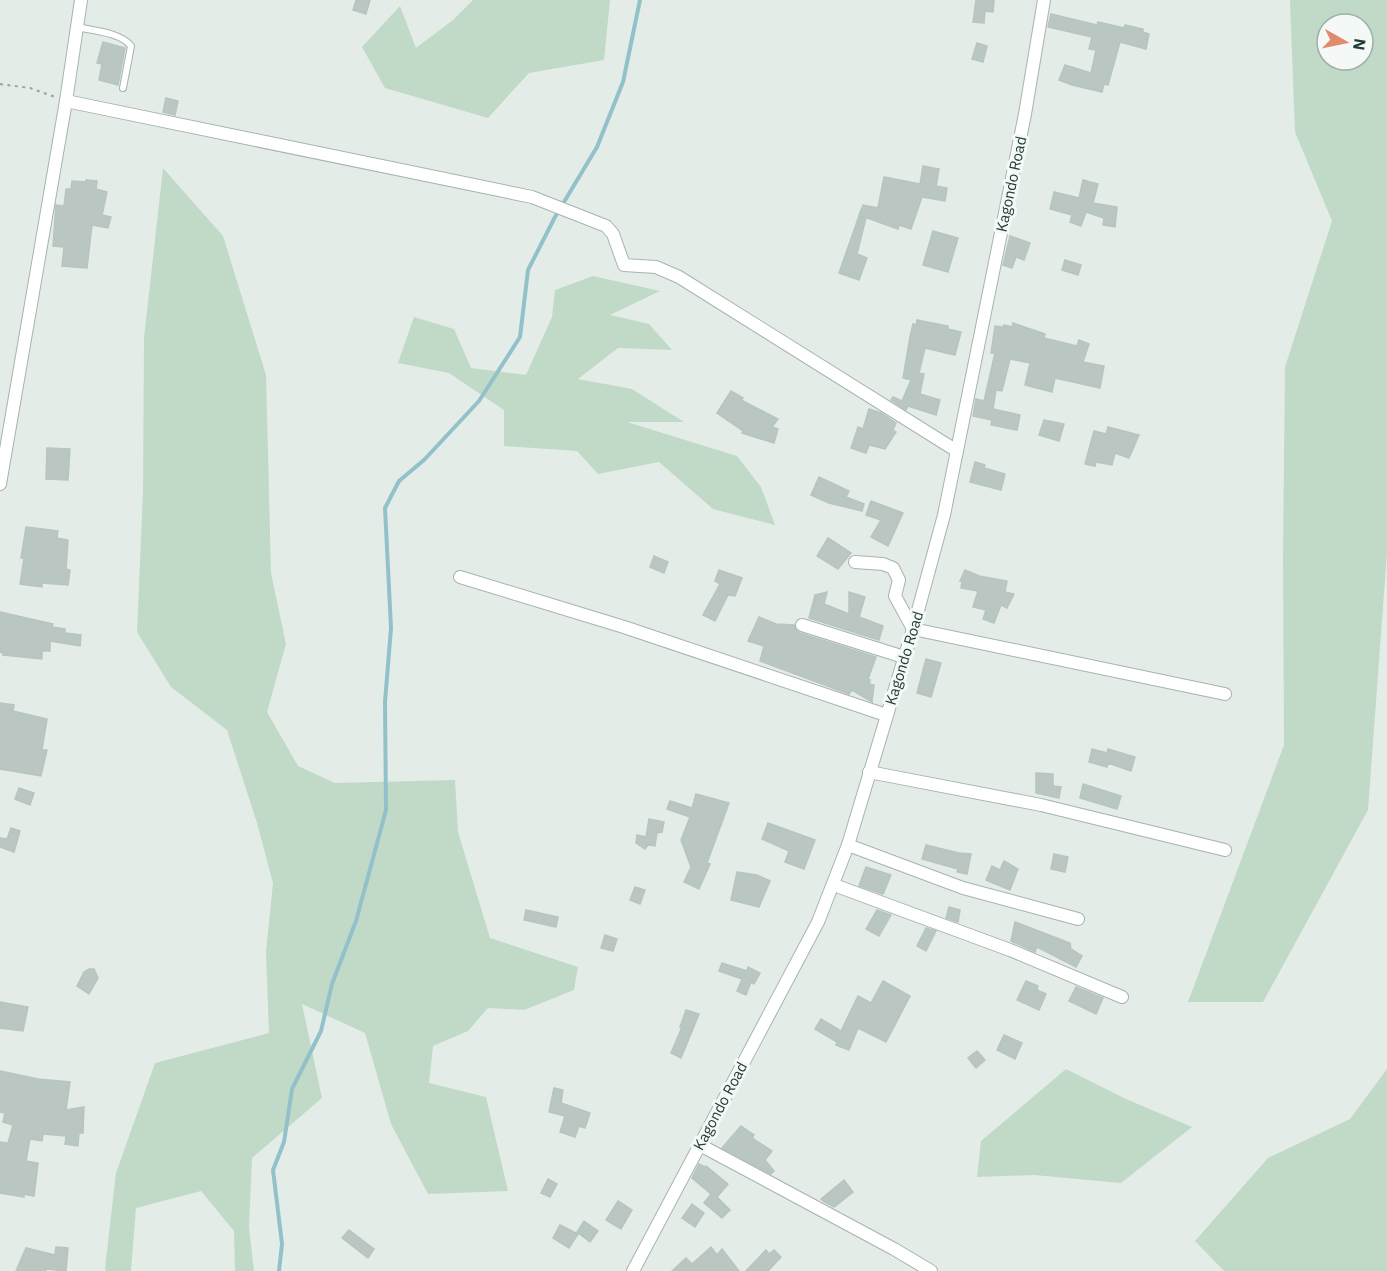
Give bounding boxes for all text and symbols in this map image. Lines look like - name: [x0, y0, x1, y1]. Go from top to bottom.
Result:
- north arrow: [1315, 12, 1375, 72]
- text: N: [1349, 37, 1371, 52]
- street label: Kagondo Road: [992, 135, 1030, 233]
- street label: Kagondo Road: [881, 609, 927, 707]
- street label: Kagondo Road: [689, 1059, 751, 1153]

